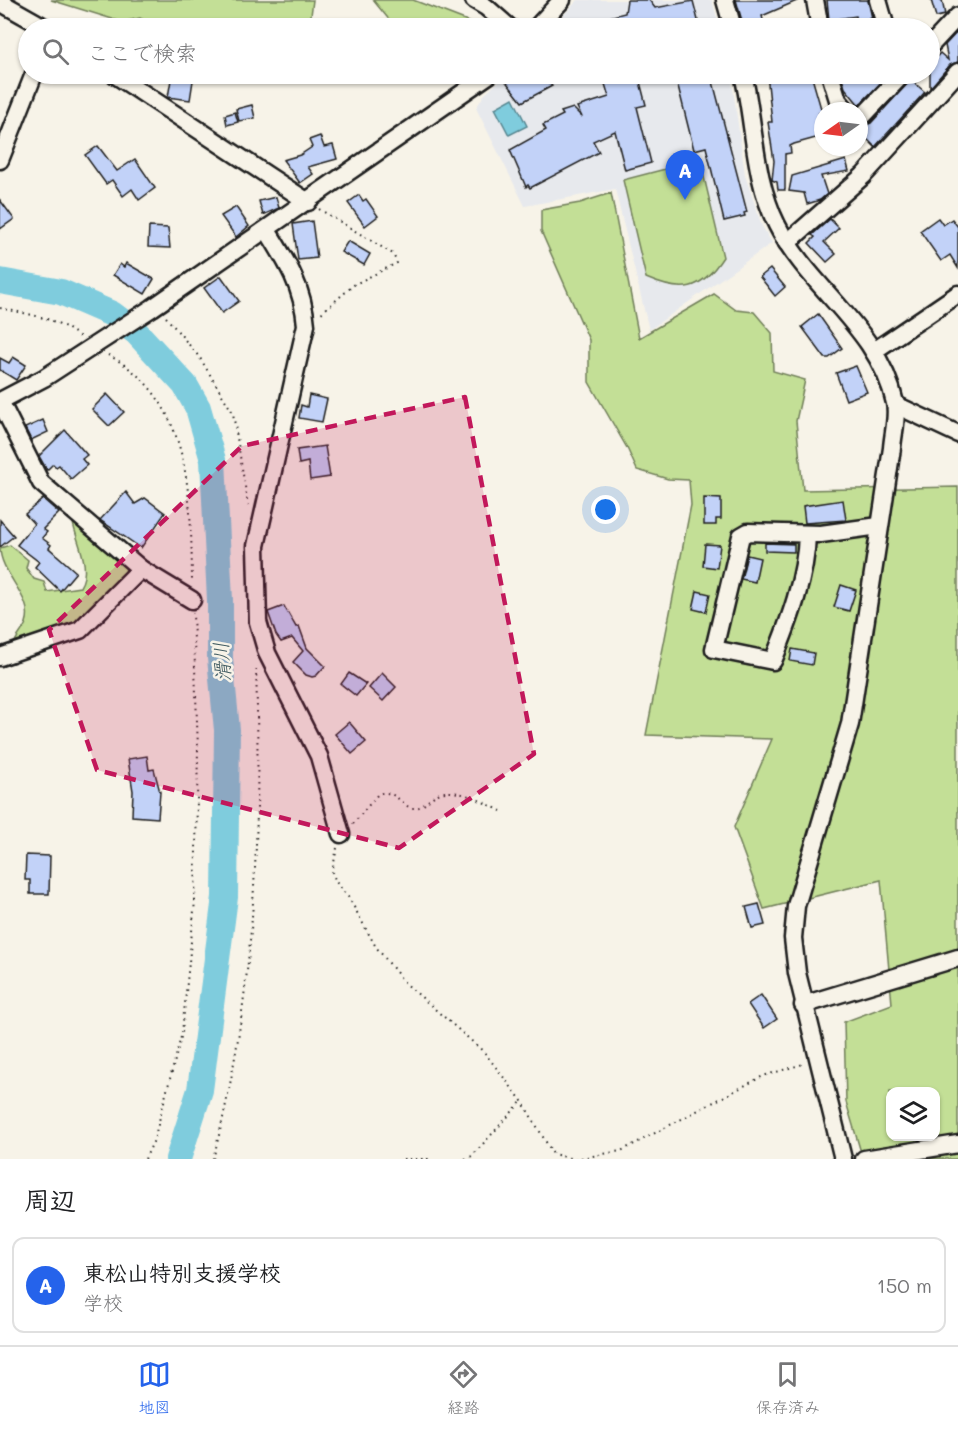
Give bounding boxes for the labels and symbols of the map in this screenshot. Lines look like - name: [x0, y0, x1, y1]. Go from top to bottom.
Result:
- north arrow: [814, 102, 868, 156]
- pin: A: [666, 150, 704, 200]
- your location: [591, 495, 620, 524]
- water label: 滑川: [207, 641, 235, 683]

